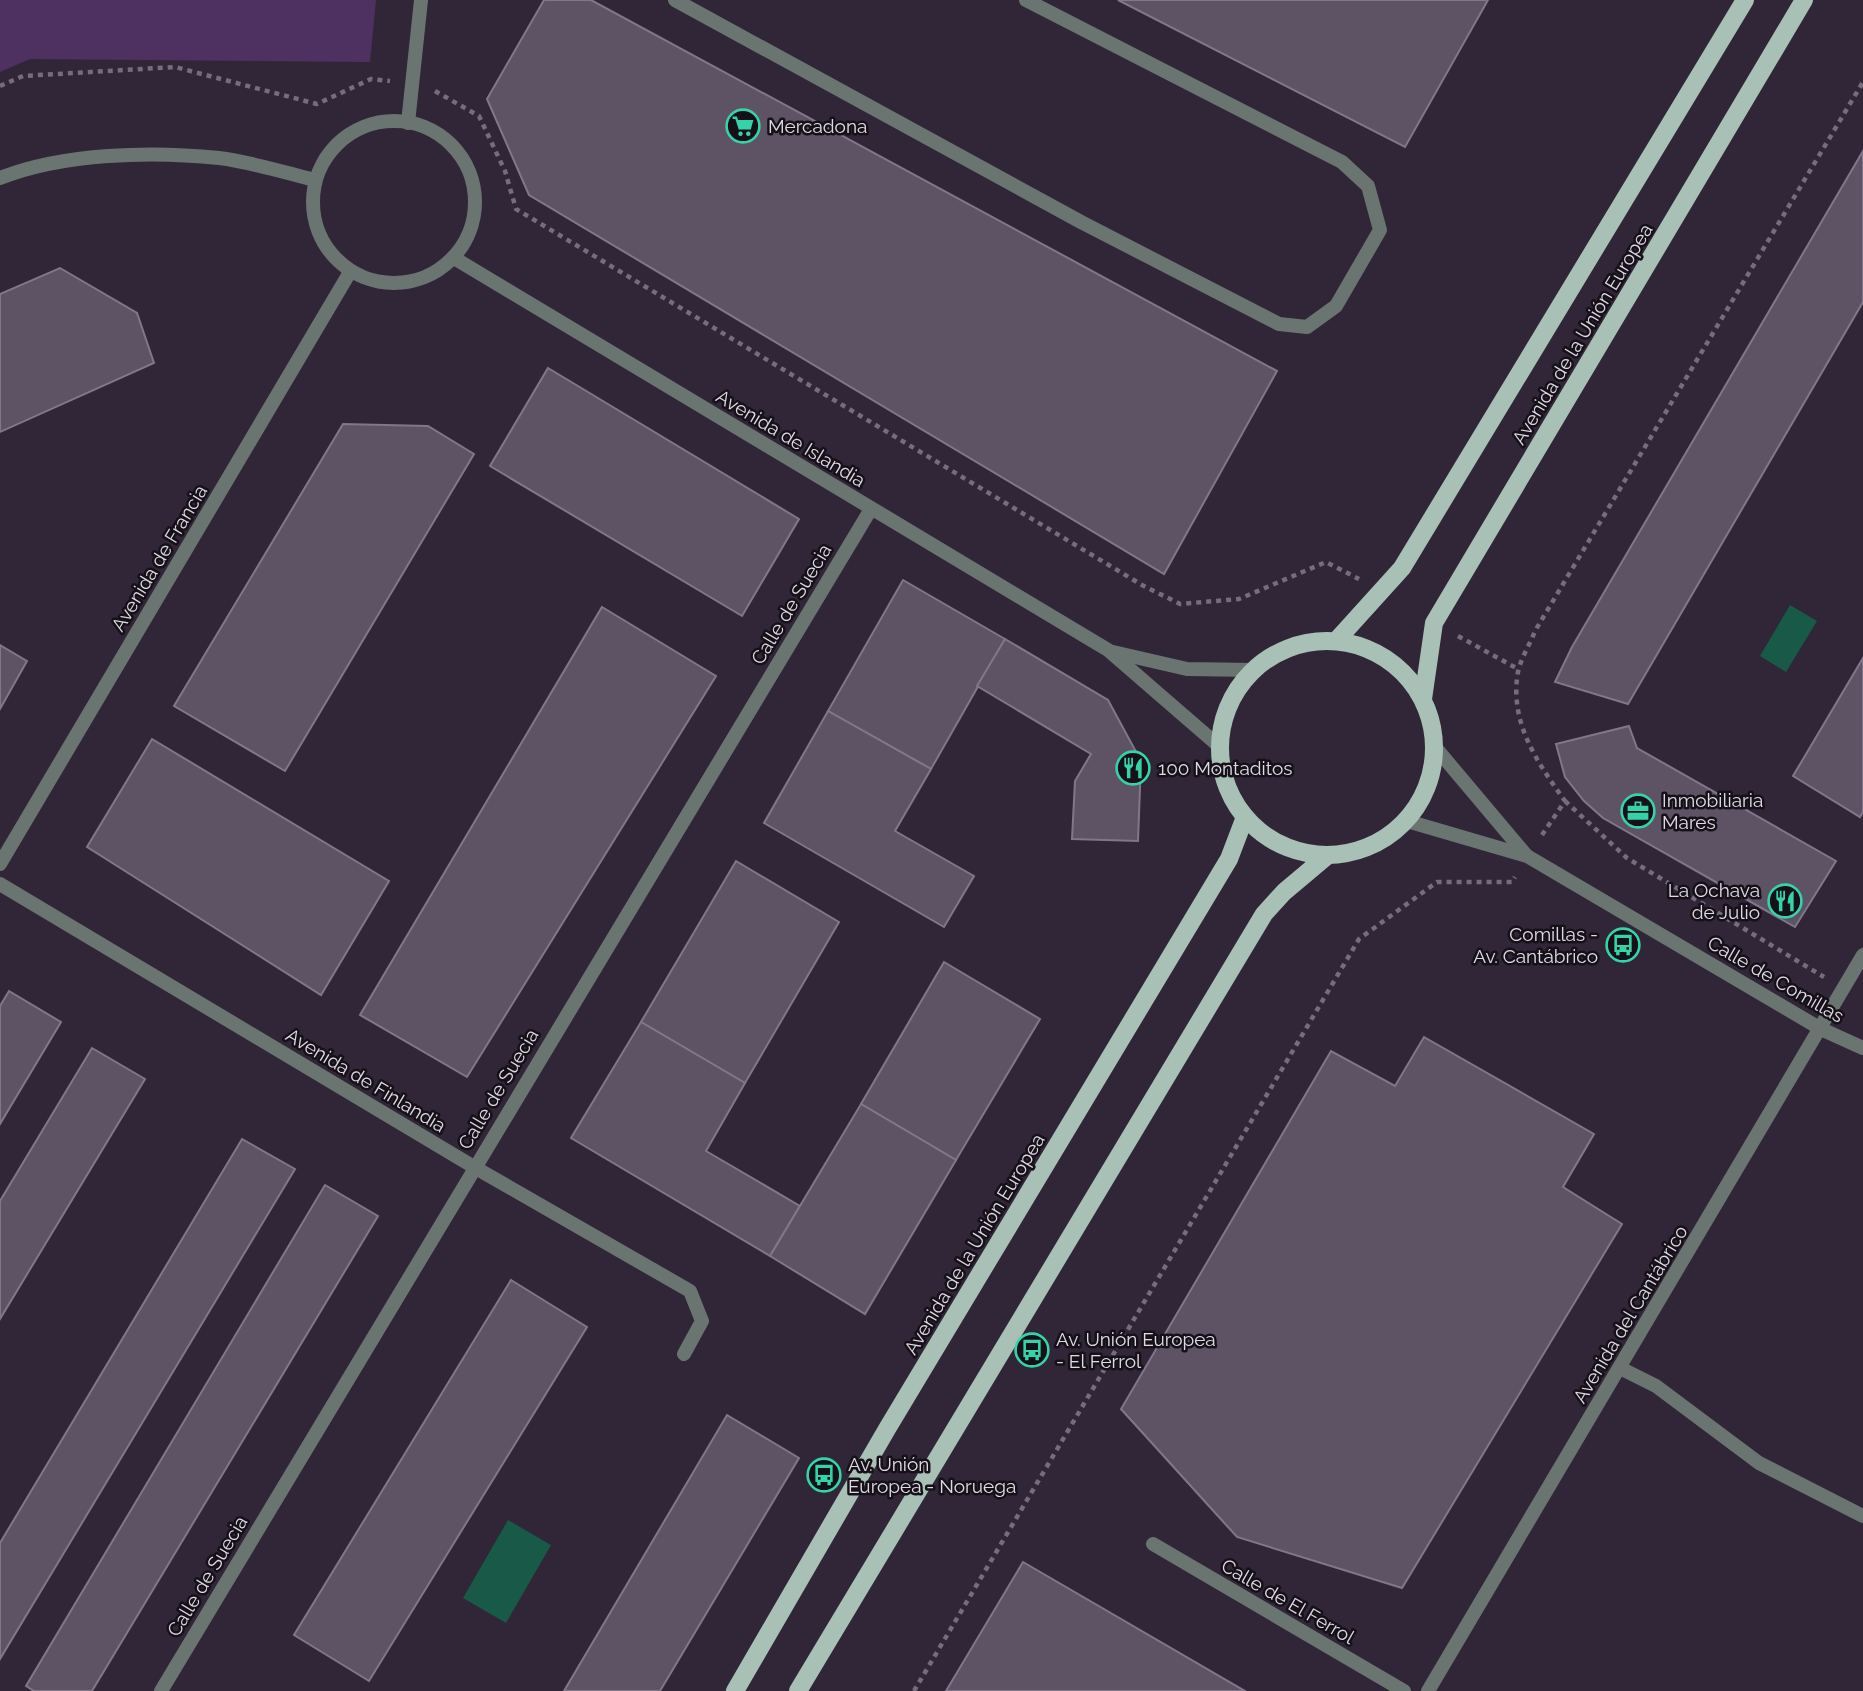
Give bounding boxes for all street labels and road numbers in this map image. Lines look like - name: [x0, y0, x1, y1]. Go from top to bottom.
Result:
- street label: Avenida de la Unión Europea: [1507, 220, 1657, 448]
- street label: Avenida de Islandia: [713, 385, 869, 491]
- street label: Avenida de Francia: [107, 481, 211, 635]
- street label: Calle de Suecia: [746, 540, 836, 668]
- street label: Calle de Comillas: [1704, 931, 1848, 1027]
- street label: Avenida de Finlandia: [282, 1024, 450, 1136]
- street label: Calle de Suecia: [453, 1025, 543, 1153]
- street label: Avenida de la Unión Europea: [899, 1130, 1049, 1358]
- street label: Avenida del Cantábrico: [1568, 1221, 1692, 1407]
- street label: Calle de Suecia: [162, 1512, 252, 1640]
- street label: Calle de El Ferrol: [1218, 1554, 1359, 1648]

